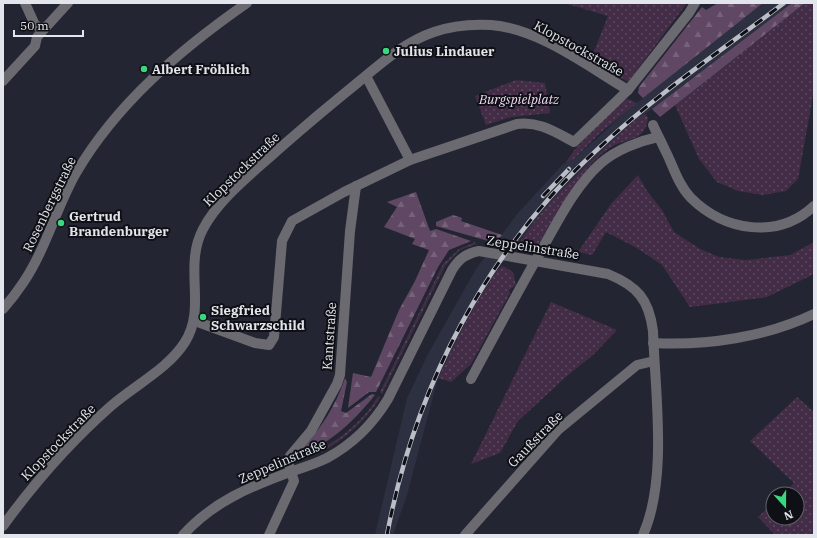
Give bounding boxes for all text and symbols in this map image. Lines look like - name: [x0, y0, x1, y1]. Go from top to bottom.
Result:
- scale bar: [14, 12, 83, 38]
- street label: Klopstockstraße: [531, 17, 627, 80]
- text: 50 m: [20, 18, 49, 33]
- place label: Julius Lindauer: [394, 43, 495, 60]
- marker: Julius Lindauer: [381, 46, 391, 56]
- place label: Albert Fröhlich: [152, 61, 250, 78]
- marker: Albert Fröhlich: [139, 64, 149, 74]
- park label: Burgspielplatz: [478, 91, 559, 108]
- street label: Klopstockstraße: [199, 128, 283, 210]
- street label: Rosenbergstraße: [19, 154, 80, 255]
- place label: Gertrud Brandenburger: [69, 208, 169, 240]
- marker: Gertrud Brandenburger: [56, 218, 66, 228]
- street label: Zeppelinstraße: [485, 232, 580, 263]
- place label: Siegfried Schwarzschild: [211, 302, 305, 334]
- street label: Kantstraße: [319, 302, 340, 371]
- marker: Siegfried Schwarzschild: [198, 312, 208, 322]
- street label: Klopstockstraße: [18, 400, 99, 484]
- street label: Gaußstraße: [504, 408, 566, 471]
- street label: Zeppelinstraße: [236, 435, 329, 488]
- north arrow: [765, 486, 805, 526]
- text: N: [782, 507, 795, 524]

